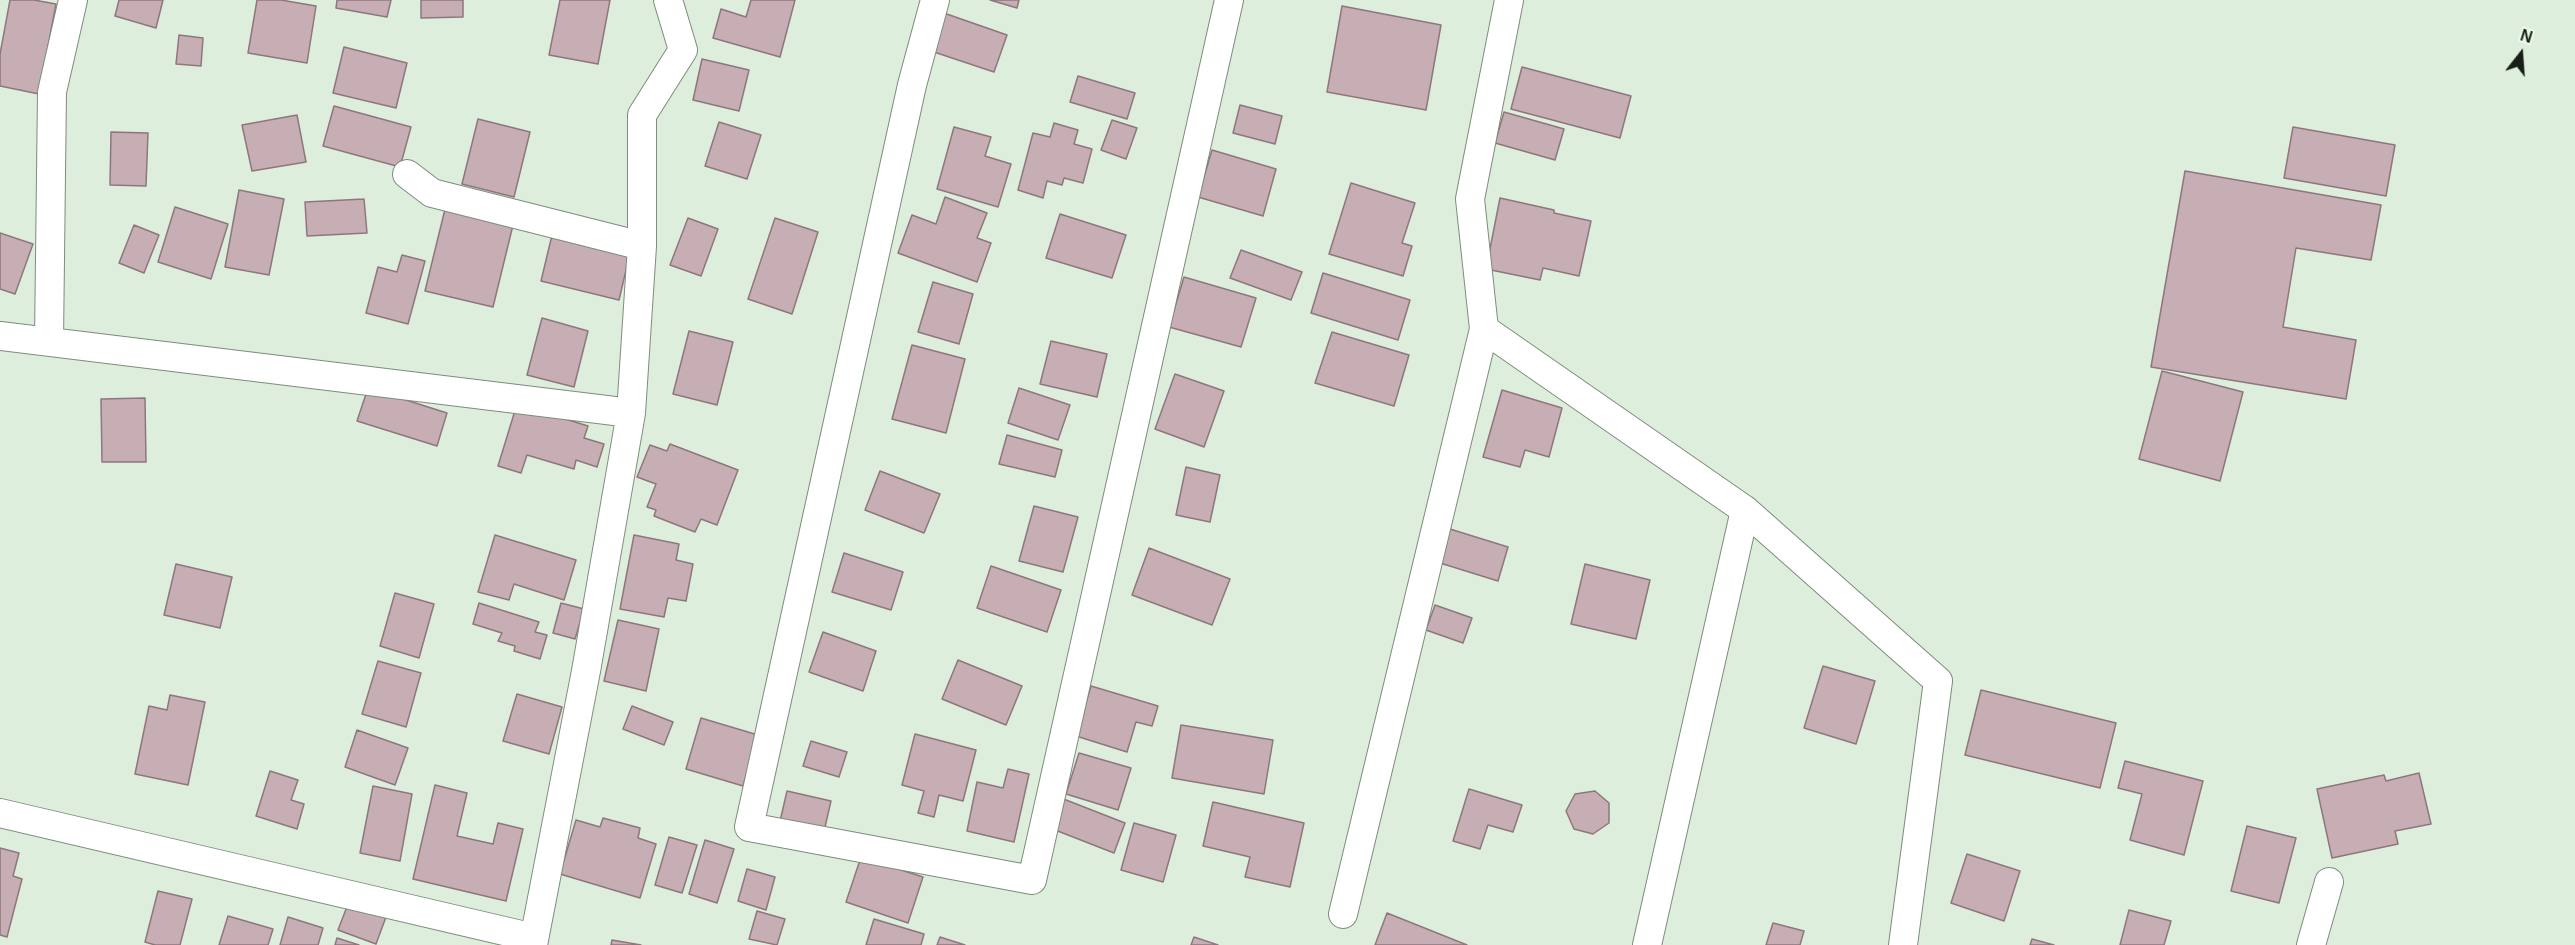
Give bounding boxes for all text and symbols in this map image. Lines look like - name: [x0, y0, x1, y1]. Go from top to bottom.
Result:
- north arrow: [2491, 24, 2551, 84]
- text: N: [2518, 26, 2534, 46]

